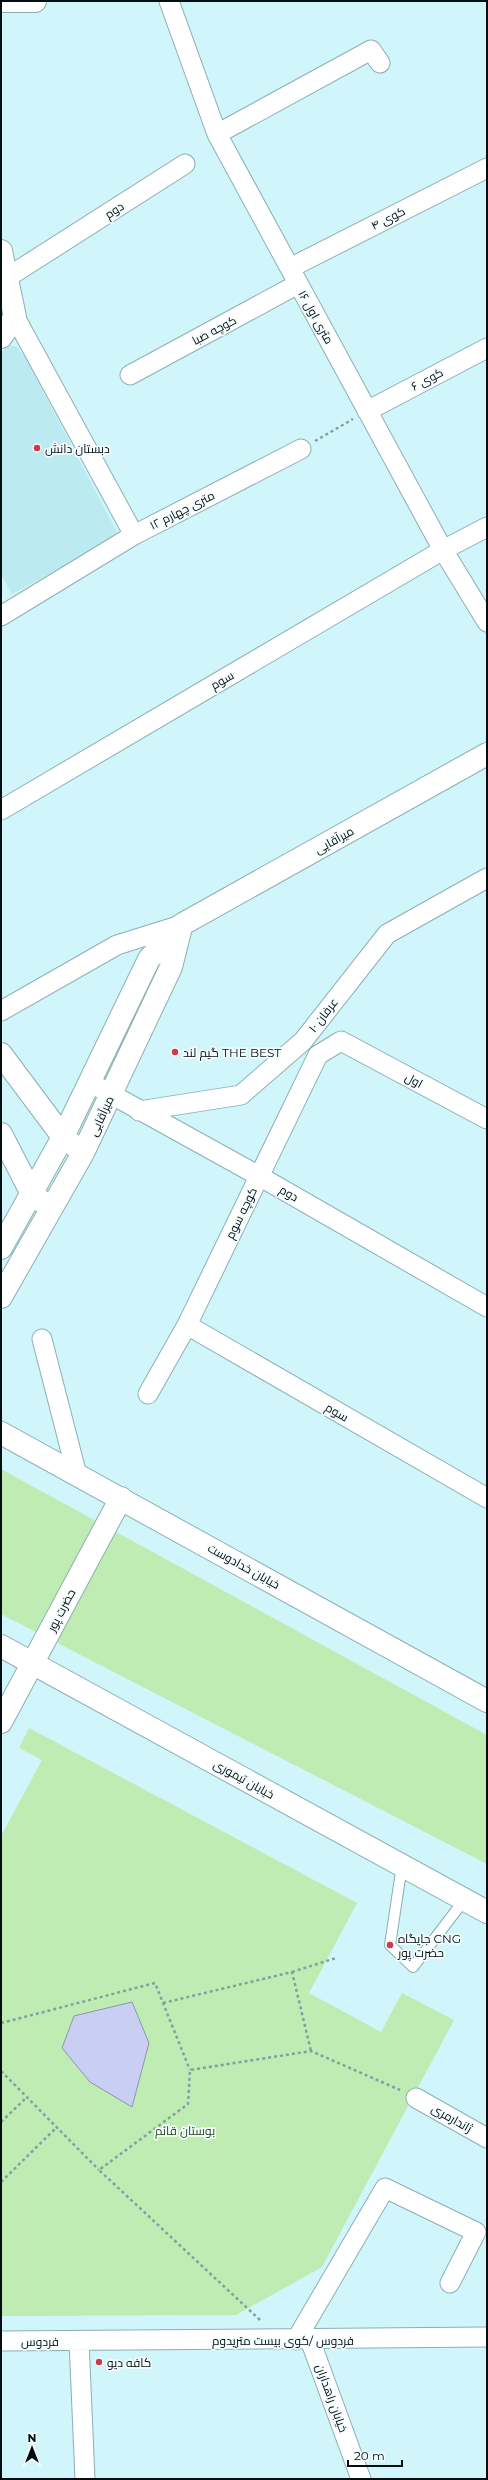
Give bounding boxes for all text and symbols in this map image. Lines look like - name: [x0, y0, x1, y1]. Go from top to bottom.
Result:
- street label: دوم: [102, 198, 127, 223]
- street label: کوی ۴: [368, 203, 408, 233]
- street label: ۱۶ متری اول: [295, 288, 337, 346]
- street label: کوچه صبا: [189, 312, 240, 350]
- street label: کوی ۶: [408, 364, 446, 394]
- place label: دبستان دانش: [45, 441, 110, 456]
- marker: دبستان دانش: [32, 443, 42, 453]
- street label: ۱۲ متری چهارم: [147, 487, 218, 535]
- street label: سوم: [208, 667, 237, 693]
- street label: میرآقایی: [312, 823, 356, 857]
- street label: عرفان ۱۰: [305, 995, 341, 1035]
- place label: گیم لند THE BEST: [183, 1045, 281, 1061]
- marker: گیم لند THE BEST: [170, 1047, 180, 1057]
- street label: اول: [403, 1069, 425, 1091]
- street label: میرآقایی: [85, 1093, 117, 1139]
- street label: دوم: [276, 1182, 302, 1205]
- street label: کوچه سوم: [222, 1185, 262, 1242]
- street label: سوم: [322, 1399, 351, 1425]
- street label: خیابان خدادوست: [205, 1540, 283, 1592]
- street label: حضرت پور: [43, 1586, 80, 1636]
- street label: خیابان تیموری: [211, 1756, 277, 1802]
- place label: جایگاه CNG حضرت پور: [397, 1931, 461, 1962]
- marker: جایگاه CNG حضرت پور: [385, 1940, 395, 1950]
- street label: ژاندارمری: [429, 2100, 476, 2136]
- park label: بوستان قائم: [155, 2123, 215, 2139]
- street label: فردوس /کوی بیست متریدوم: [212, 2333, 354, 2349]
- street label: فردوس: [21, 2334, 59, 2349]
- place label: کافه دیو: [107, 2355, 151, 2370]
- marker: کافه دیو: [94, 2357, 104, 2367]
- street label: خیابان راهداران: [313, 2362, 351, 2434]
- north arrow: [12, 2428, 52, 2468]
- text: N: [28, 2431, 36, 2445]
- scale bar: [348, 2442, 402, 2468]
- text: 20 m: [354, 2448, 385, 2463]

